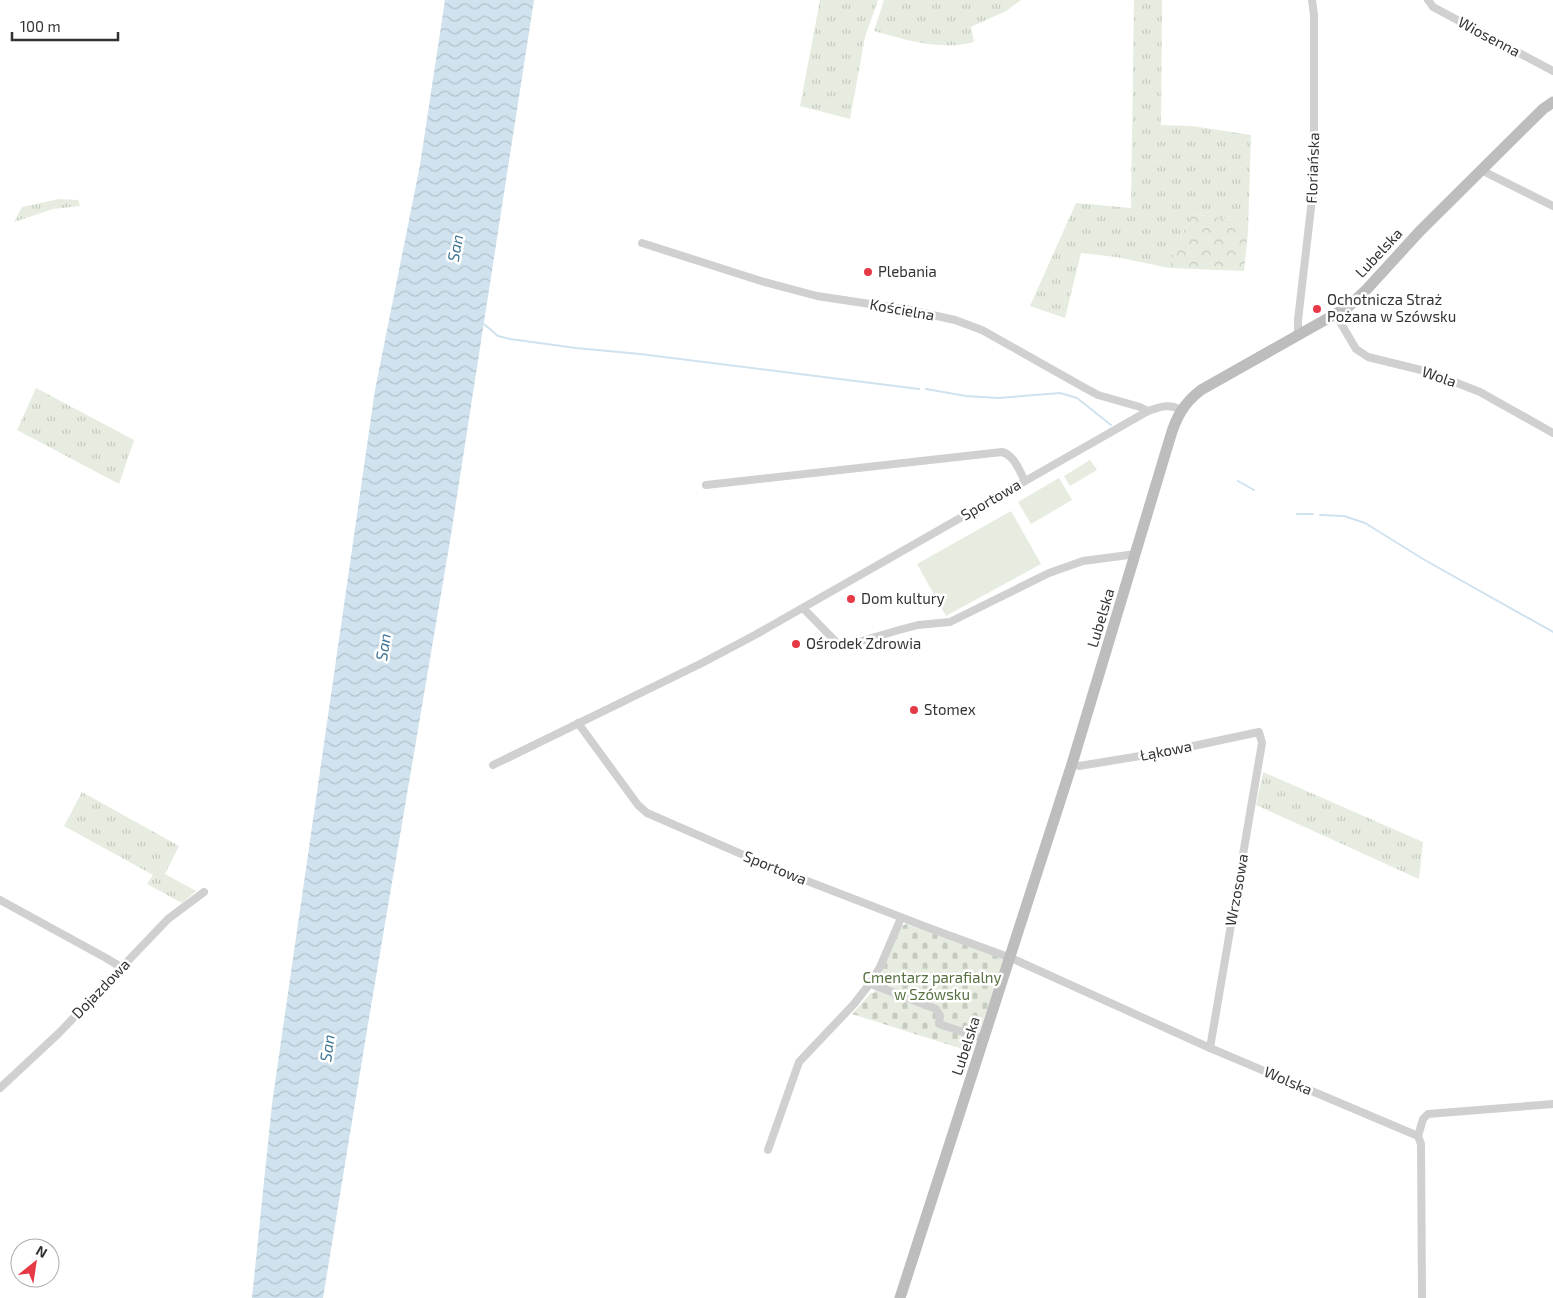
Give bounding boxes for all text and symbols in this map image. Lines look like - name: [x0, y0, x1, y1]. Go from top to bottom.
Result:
- scale bar: [12, 10, 119, 42]
- street label: Wiosenna: [1455, 12, 1524, 60]
- text: 100 m: [20, 17, 61, 35]
- street label: Floriańska: [1302, 132, 1322, 204]
- street label: Lubelska: [1351, 224, 1406, 281]
- water label: San: [443, 233, 466, 263]
- place label: Plebania: [878, 262, 937, 280]
- marker: Plebania: [862, 266, 874, 278]
- place label: Ochotnicza Straż Pożana w Szówsku: [1327, 290, 1456, 325]
- street label: Kościelna: [868, 294, 936, 324]
- marker: Ochotnicza Straż Pożana w Szówsku: [1311, 303, 1323, 315]
- street label: Wola: [1420, 362, 1459, 390]
- street label: Sportowa: [957, 475, 1024, 524]
- street label: Lubelska: [1083, 586, 1118, 649]
- place label: Dom kultury: [861, 589, 945, 607]
- marker: Dom kultury: [845, 593, 857, 605]
- water label: San: [371, 632, 394, 662]
- place label: Ośrodek Zdrowia: [806, 634, 921, 652]
- marker: Ośrodek Zdrowia: [790, 638, 802, 650]
- place label: Stomex: [924, 700, 976, 718]
- marker: Stomex: [908, 704, 920, 716]
- street label: Łąkowa: [1138, 736, 1193, 764]
- street label: Sportowa: [741, 846, 810, 888]
- street label: Wrzosowa: [1221, 852, 1251, 927]
- street label: Dojazdowa: [68, 955, 134, 1022]
- park label: Cmentarz parafialny w Szówsku: [862, 968, 1002, 1003]
- street label: Lubelska: [947, 1014, 983, 1077]
- water label: San: [315, 1033, 338, 1063]
- street label: Wolska: [1262, 1062, 1315, 1098]
- north arrow: [10, 1238, 60, 1288]
- text: N: [33, 1241, 50, 1261]

